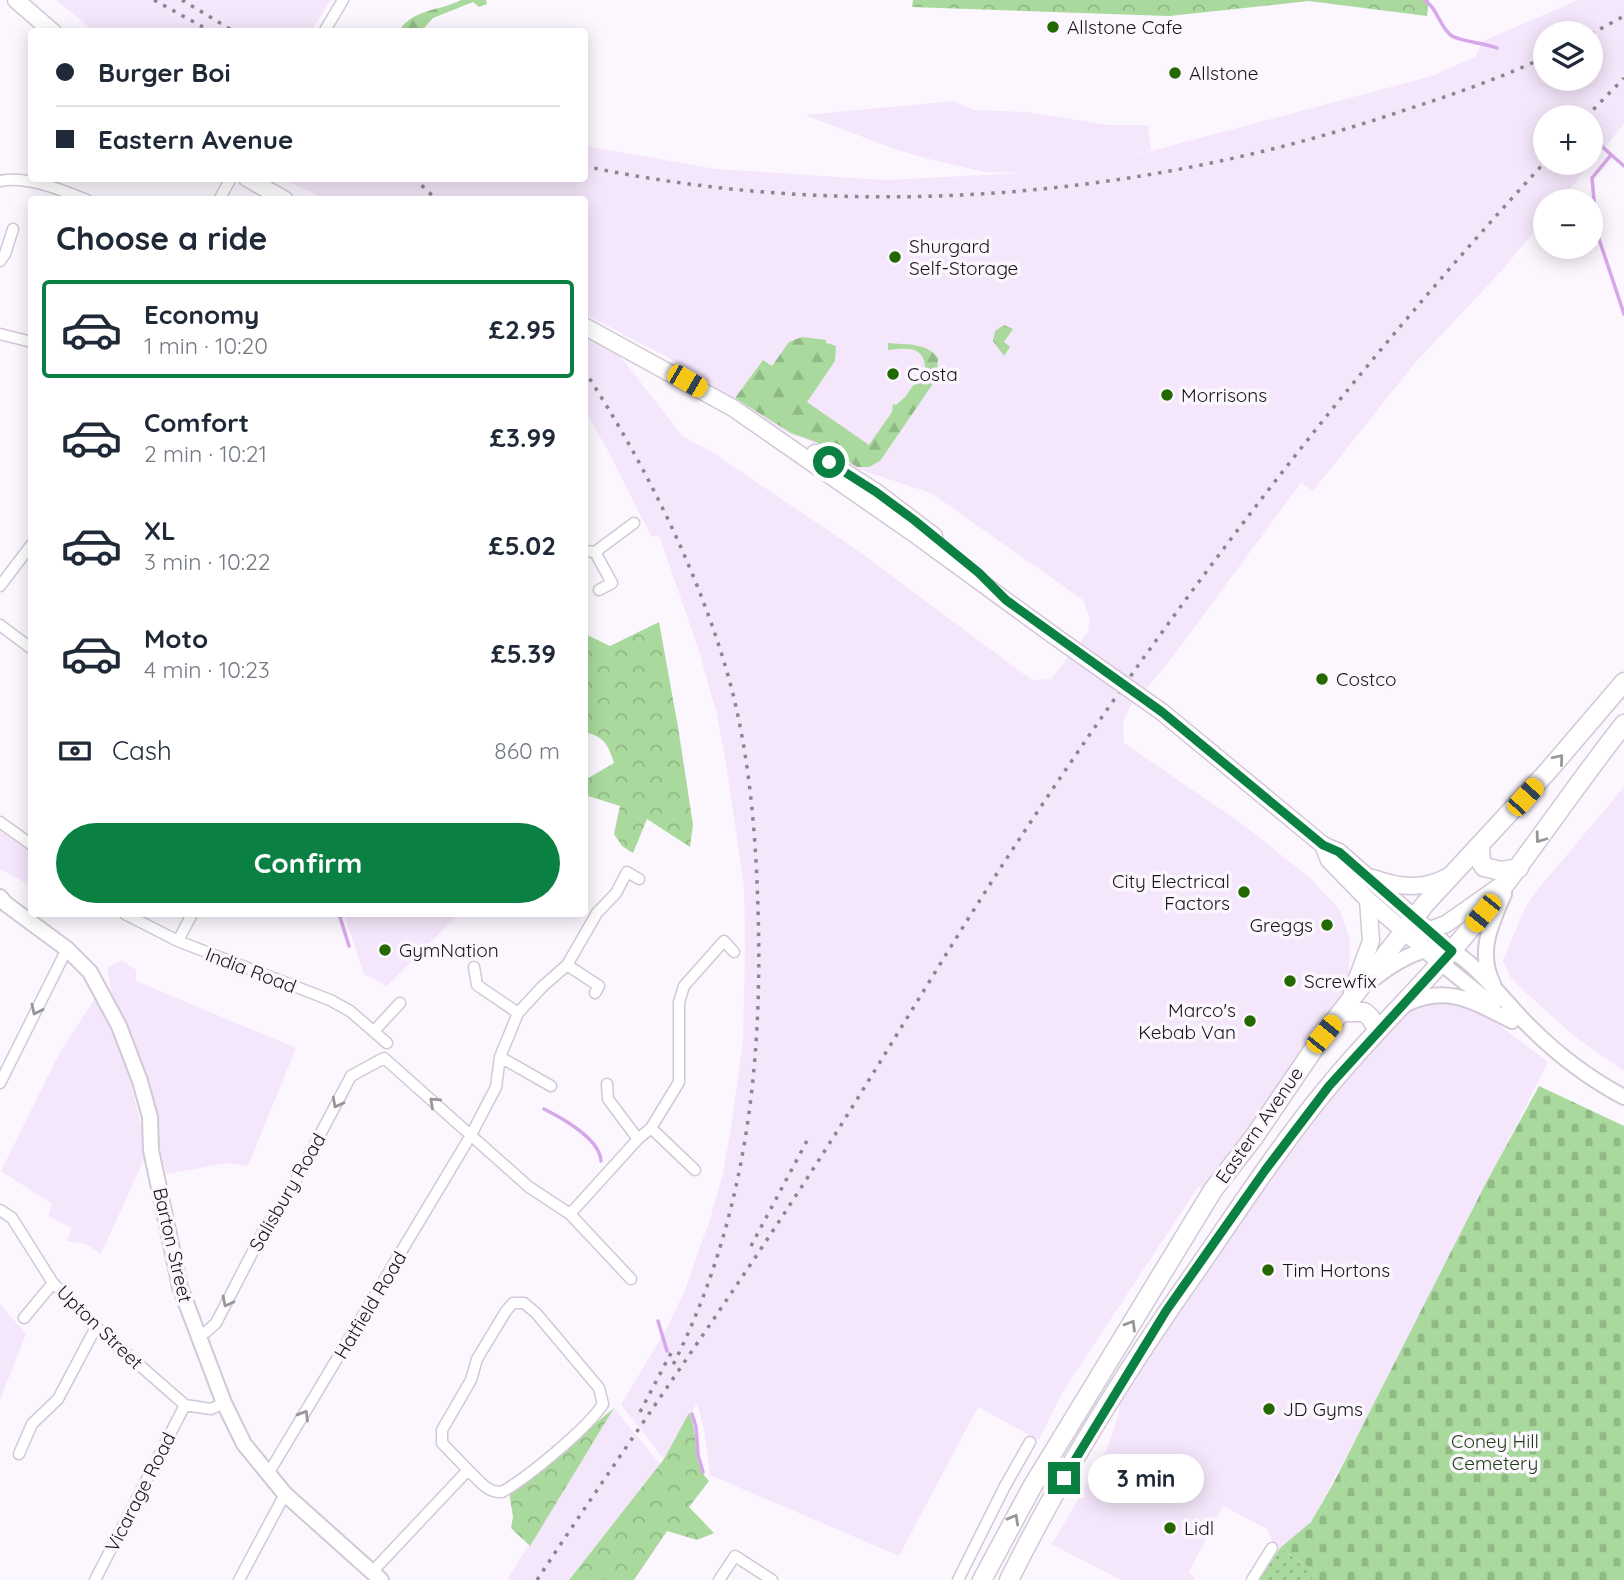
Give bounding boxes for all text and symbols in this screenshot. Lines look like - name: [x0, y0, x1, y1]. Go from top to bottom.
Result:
- place label: Allstone Cafe: [1067, 15, 1182, 39]
- marker: Allstone Cafe: [1045, 19, 1061, 35]
- map controls: [1533, 21, 1603, 259]
- button: layers: [1533, 21, 1603, 91]
- text: Burger Boi: [98, 56, 231, 89]
- place label: Allstone: [1189, 61, 1258, 85]
- marker: Allstone: [1167, 65, 1183, 81]
- button: +: [1533, 105, 1603, 175]
- text: Eastern Avenue: [98, 123, 293, 156]
- button: −: [1533, 189, 1603, 259]
- text: Choose a ride: [56, 218, 268, 258]
- place label: Shurgard Self-Storage: [909, 234, 1018, 280]
- marker: Shurgard Self-Storage: [887, 249, 903, 265]
- icon: car: [60, 298, 123, 361]
- text: Economy: [144, 298, 259, 331]
- text: £2.95: [489, 313, 556, 346]
- text: 1 min · 10:20: [144, 331, 268, 360]
- car: [664, 361, 711, 401]
- place label: Costa: [907, 362, 958, 386]
- marker: Costa: [885, 366, 901, 382]
- place label: Morrisons: [1181, 383, 1267, 407]
- marker: Morrisons: [1159, 387, 1175, 403]
- icon: car: [60, 406, 123, 469]
- text: Comfort: [144, 406, 249, 439]
- text: £3.99: [490, 421, 556, 454]
- text: 2 min · 10:21: [144, 439, 267, 468]
- route start: [813, 446, 845, 478]
- icon: car: [60, 514, 123, 577]
- text: XL: [144, 514, 176, 547]
- text: £5.02: [489, 529, 556, 562]
- text: 3 min · 10:22: [144, 547, 271, 576]
- icon: car: [60, 622, 123, 685]
- text: Moto: [144, 622, 208, 655]
- text: £5.39: [491, 637, 556, 670]
- text: 4 min · 10:23: [144, 655, 270, 684]
- place label: Costco: [1336, 667, 1396, 691]
- marker: Costco: [1314, 671, 1330, 687]
- icon: cash: [56, 732, 94, 770]
- text: Cash: [112, 734, 172, 767]
- text: 860 m: [494, 736, 560, 765]
- one-way arrow: [1551, 754, 1563, 767]
- car: [1504, 774, 1547, 820]
- button: Confirm: [56, 823, 560, 903]
- one-way arrow: [1536, 830, 1548, 843]
- place label: City Electrical Factors: [1112, 869, 1230, 915]
- marker: City Electrical Factors: [1236, 884, 1252, 900]
- car: [1462, 890, 1505, 936]
- place label: Greggs: [1250, 913, 1313, 937]
- marker: Greggs: [1319, 917, 1335, 933]
- place label: GymNation: [399, 938, 499, 962]
- street label: India Road: [202, 942, 300, 998]
- marker: GymNation: [377, 942, 393, 958]
- place label: Screwfix: [1304, 969, 1377, 993]
- marker: Screwfix: [1282, 973, 1298, 989]
- place label: Marco's Kebab Van: [1138, 998, 1236, 1044]
- one-way arrow: [30, 1003, 44, 1015]
- car: [1303, 1011, 1346, 1057]
- marker: Marco's Kebab Van: [1242, 1013, 1258, 1029]
- street label: Eastern Avenue: [1210, 1062, 1308, 1188]
- one-way arrow: [331, 1096, 345, 1108]
- one-way arrow: [429, 1098, 442, 1111]
- street label: Salisbury Road: [244, 1129, 330, 1255]
- street label: Barton Street: [148, 1185, 198, 1305]
- street label: Hatfield Road: [328, 1247, 412, 1363]
- place label: Tim Hortons: [1282, 1258, 1390, 1282]
- marker: Tim Hortons: [1260, 1262, 1276, 1278]
- street label: Upton Street: [52, 1280, 148, 1374]
- one-way arrow: [221, 1295, 235, 1307]
- one-way arrow: [1123, 1319, 1136, 1332]
- place label: JD Gyms: [1283, 1397, 1363, 1421]
- marker: JD Gyms: [1261, 1401, 1277, 1417]
- one-way arrow: [295, 1410, 308, 1423]
- street label: Vicarage Road: [100, 1428, 180, 1556]
- park label: Coney Hill Cemetery: [1451, 1429, 1539, 1475]
- callout: 3 min: [1088, 1454, 1204, 1502]
- route end: [1048, 1462, 1080, 1494]
- text: 3 min: [1116, 1464, 1176, 1493]
- one-way arrow: [1006, 1514, 1019, 1527]
- place label: Lidl: [1184, 1516, 1214, 1540]
- marker: Lidl: [1162, 1520, 1178, 1536]

